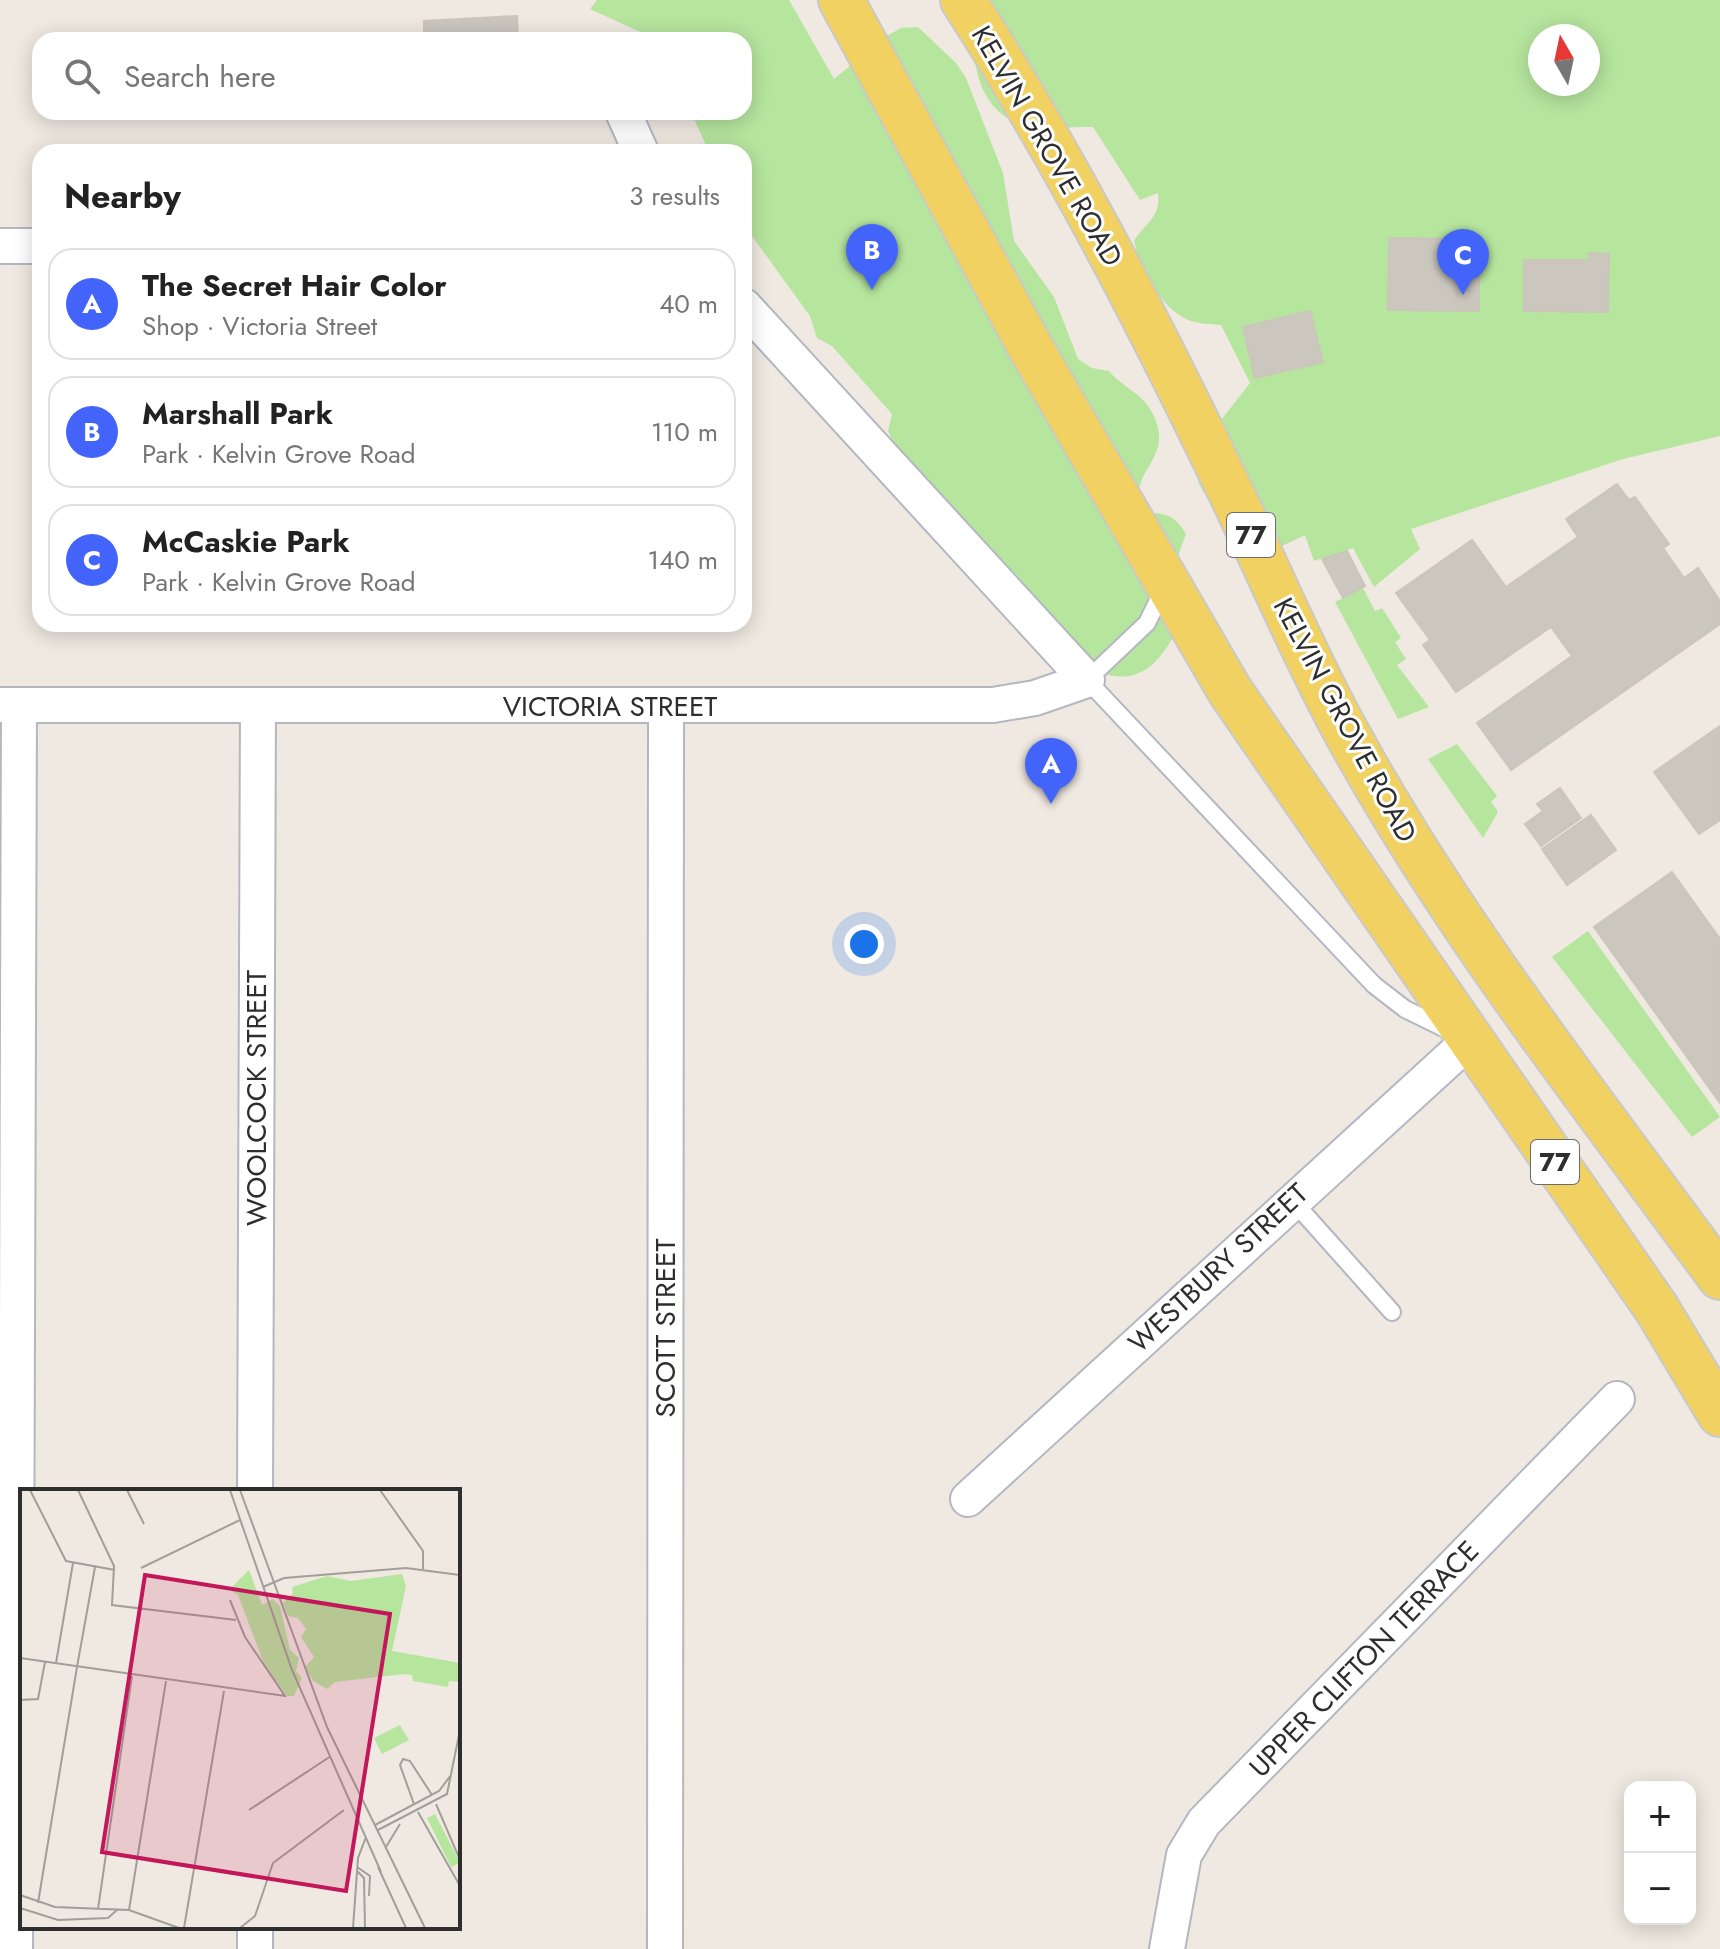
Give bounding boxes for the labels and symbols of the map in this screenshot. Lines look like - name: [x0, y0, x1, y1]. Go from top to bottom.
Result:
- street label: KELVIN GROVE ROAD: [961, 18, 1133, 274]
- north arrow: [1528, 24, 1600, 96]
- pin: B: [846, 224, 898, 290]
- pin: C: [1437, 229, 1489, 295]
- road number: 77: [1227, 513, 1275, 557]
- street label: KELVIN GROVE ROAD: [1263, 590, 1427, 850]
- street label: VICTORIA STREET: [503, 686, 717, 727]
- pin: A: [1025, 738, 1077, 804]
- your location: [844, 924, 884, 964]
- street label: WOOLCOCK STREET: [236, 970, 277, 1226]
- road number: 77: [1531, 1140, 1579, 1184]
- street label: WESTBURY STREET: [1119, 1174, 1317, 1362]
- street label: SCOTT STREET: [645, 1239, 686, 1417]
- inset map: [20, 1489, 460, 1929]
- street label: UPPER CLIFTON TERRACE: [1240, 1531, 1488, 1787]

